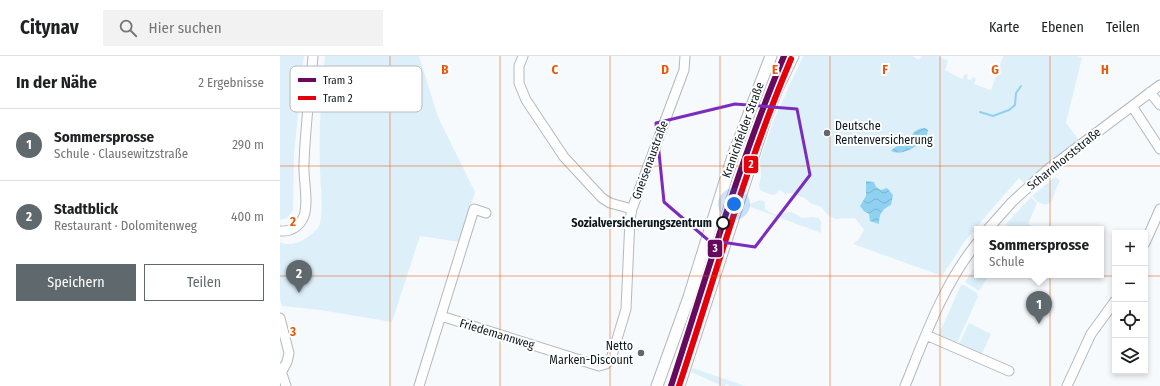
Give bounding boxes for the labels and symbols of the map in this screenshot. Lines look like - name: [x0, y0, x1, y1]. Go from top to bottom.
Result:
- text: B: [441, 62, 449, 77]
- text: C: [552, 62, 559, 77]
- text: D: [661, 62, 669, 77]
- text: E: [772, 62, 778, 77]
- text: F: [882, 62, 888, 77]
- text: G: [991, 62, 999, 77]
- text: H: [1101, 62, 1109, 77]
- legend: [290, 66, 422, 112]
- text: Tram 3: [323, 74, 353, 87]
- street label: Kranichfelder Straße: [719, 80, 767, 180]
- text: Tram 2: [323, 92, 353, 105]
- street label: Gneisenaustraße: [629, 119, 671, 201]
- place label: Deutsche Rentenversicherung: [835, 119, 933, 147]
- street label: Scharnhorststraße: [1024, 125, 1104, 193]
- marker: Deutsche Rentenversicherung: [822, 128, 832, 138]
- line badge: 2: [743, 155, 759, 174]
- text: 2: [747, 158, 754, 171]
- your location: [724, 194, 744, 214]
- text: 2: [289, 214, 296, 229]
- place label: Sozialversicherungszentrum: [571, 216, 712, 230]
- marker: Sozialversicherungszentrum: [716, 216, 730, 230]
- line badge: 3: [707, 239, 723, 258]
- text: 3: [711, 242, 718, 255]
- pin: 2: [286, 260, 312, 293]
- pin: 1: [1026, 291, 1052, 324]
- street label: Friedemannweg: [458, 316, 536, 352]
- text: 3: [289, 324, 296, 339]
- place label: Netto Marken-Discount: [549, 339, 633, 367]
- marker: Netto Marken-Discount: [636, 348, 646, 358]

